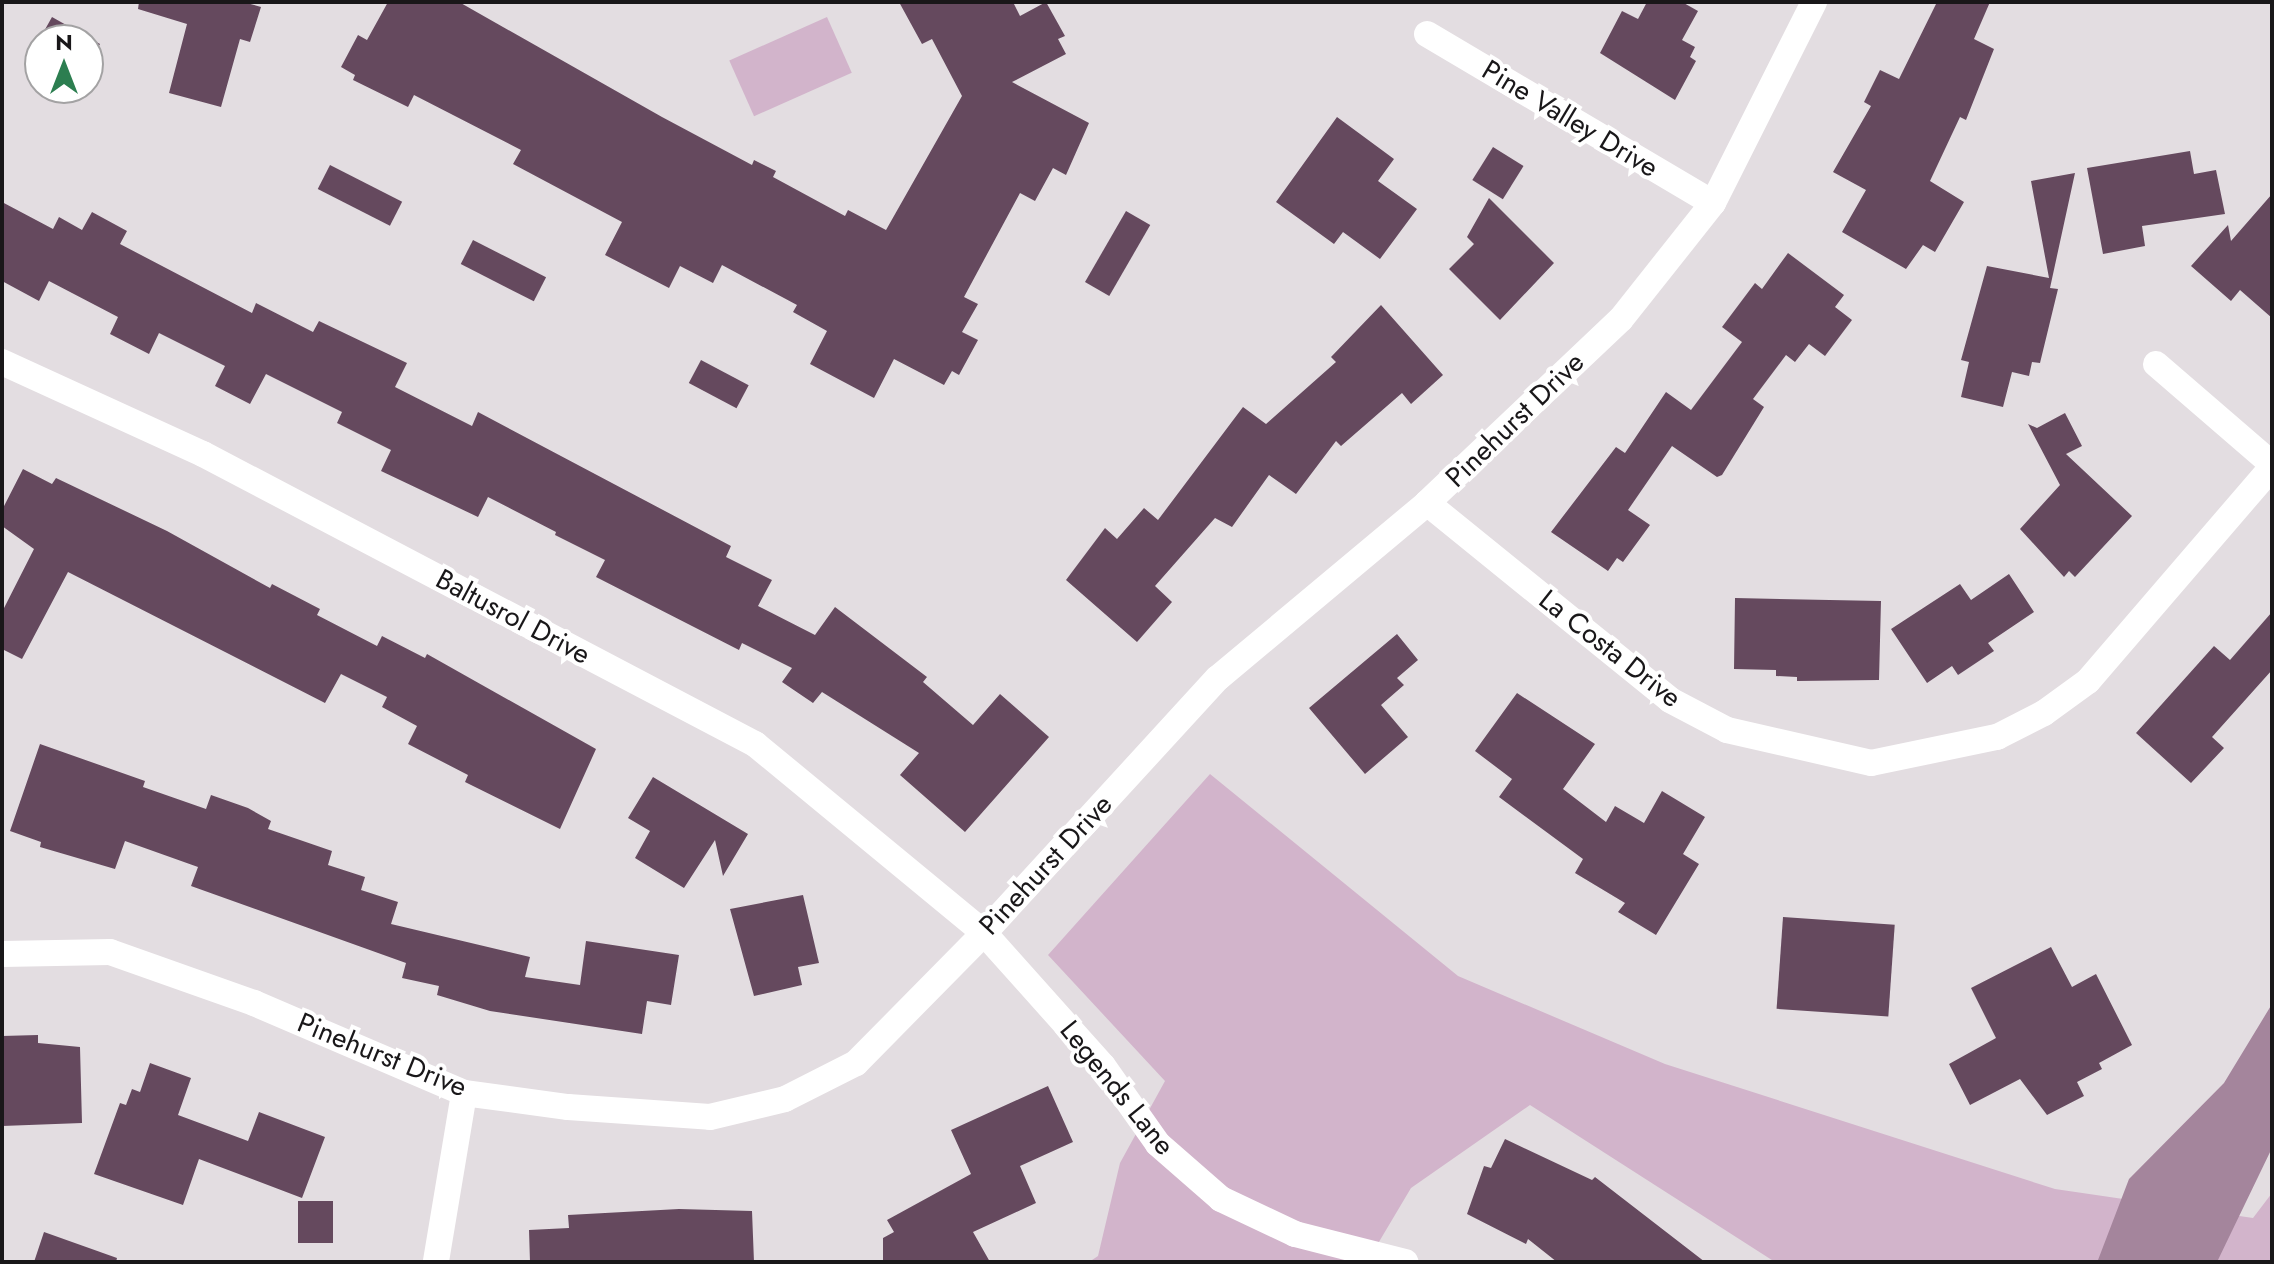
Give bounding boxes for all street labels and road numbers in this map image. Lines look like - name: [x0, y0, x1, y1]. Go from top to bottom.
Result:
- street label: Pine Valley Drive: [1476, 53, 1664, 185]
- street label: Pinehurst Drive: [1439, 346, 1591, 494]
- street label: Baltusrol Drive: [430, 562, 596, 672]
- street label: La Costa Drive: [1532, 583, 1688, 715]
- street label: Pinehurst Drive: [973, 788, 1119, 942]
- street label: Pinehurst Drive: [293, 1006, 471, 1104]
- street label: Legends Lane: [1053, 1014, 1181, 1162]

